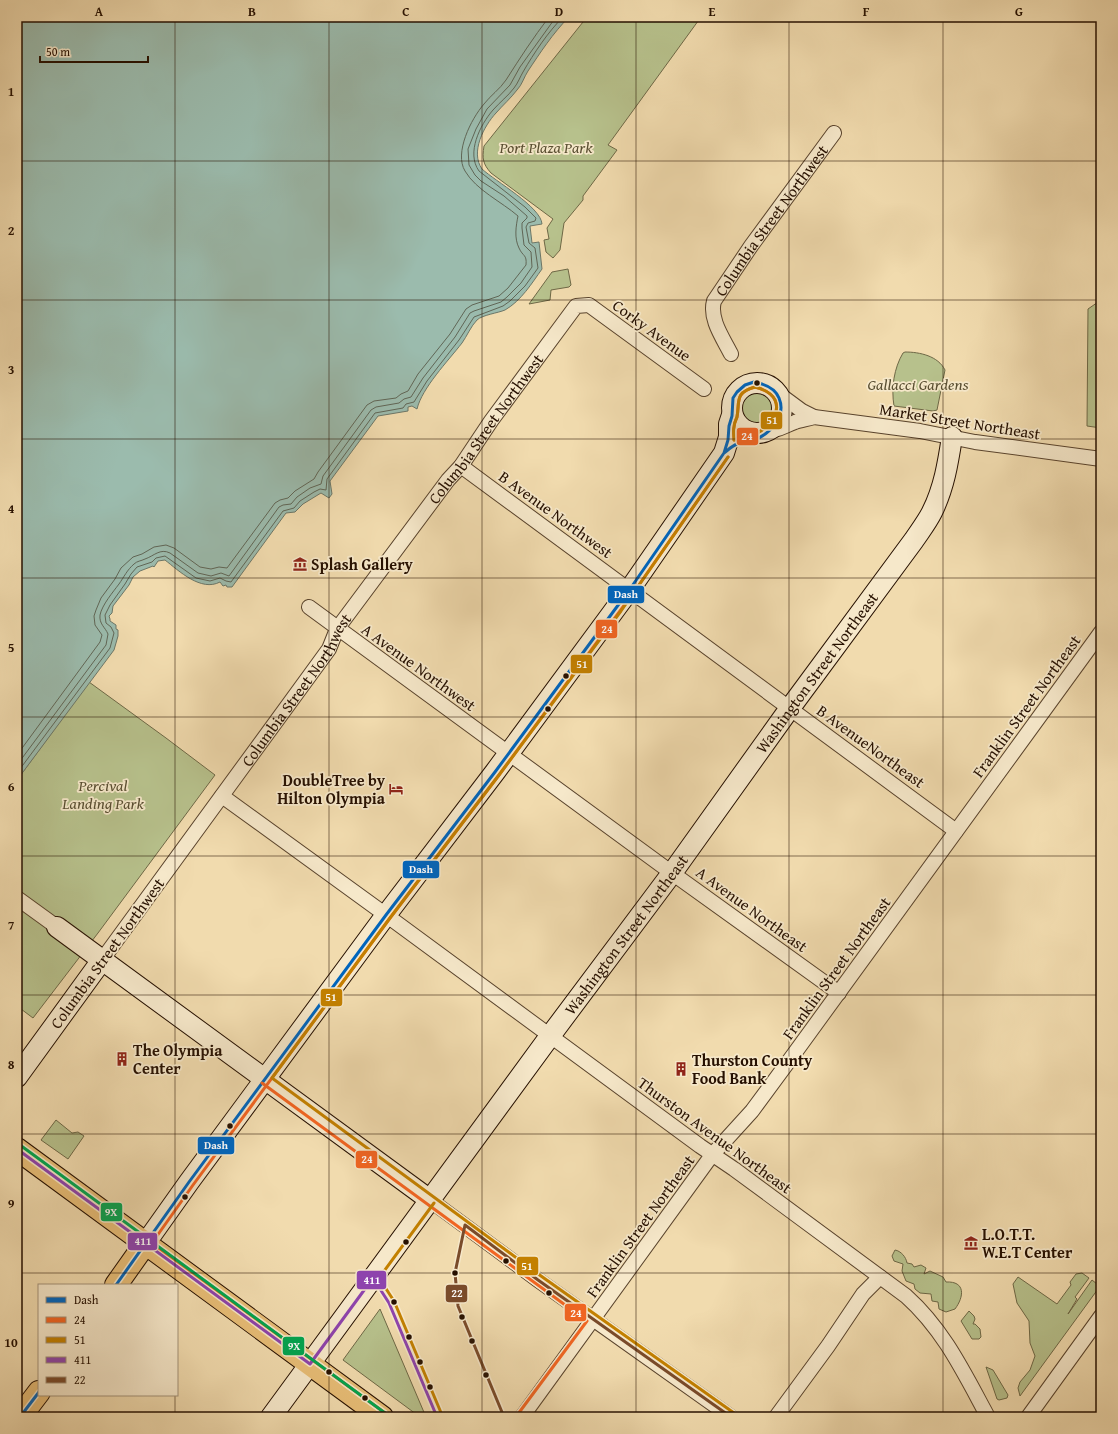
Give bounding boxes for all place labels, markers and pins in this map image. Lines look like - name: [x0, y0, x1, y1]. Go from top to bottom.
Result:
- unlabelled marker: [752, 378, 762, 388]
- place label: Splash Gallery: [311, 552, 414, 576]
- museum icon: Splash Gallery: [292, 556, 308, 572]
- unlabelled marker: [561, 671, 571, 681]
- unlabelled marker: [543, 704, 553, 714]
- place label: DoubleTree by Hilton Olympia: [277, 768, 386, 810]
- hotel icon: DoubleTree by Hilton Olympia: [388, 781, 404, 797]
- place label: The Olympia Center: [133, 1038, 223, 1080]
- place label: Thurston County Food Bank: [692, 1048, 813, 1090]
- building icon: The Olympia Center: [114, 1051, 130, 1067]
- building icon: Thurston County Food Bank: [673, 1061, 689, 1077]
- unlabelled marker: [225, 1121, 235, 1131]
- unlabelled marker: [180, 1192, 190, 1202]
- place label: L.O.T.T. W.E.T Center: [982, 1222, 1073, 1264]
- museum icon: L.O.T.T. W.E.T Center: [963, 1235, 979, 1251]
- unlabelled marker: [401, 1237, 411, 1247]
- unlabelled marker: [501, 1256, 511, 1266]
- unlabelled marker: [450, 1268, 460, 1278]
- unlabelled marker: [544, 1288, 554, 1298]
- unlabelled marker: [389, 1297, 399, 1307]
- unlabelled marker: [457, 1312, 467, 1322]
- unlabelled marker: [404, 1332, 414, 1342]
- unlabelled marker: [467, 1336, 477, 1346]
- unlabelled marker: [415, 1357, 425, 1367]
- unlabelled marker: [324, 1367, 334, 1377]
- unlabelled marker: [481, 1370, 491, 1380]
- unlabelled marker: [425, 1382, 435, 1392]
- unlabelled marker: [360, 1393, 370, 1403]

